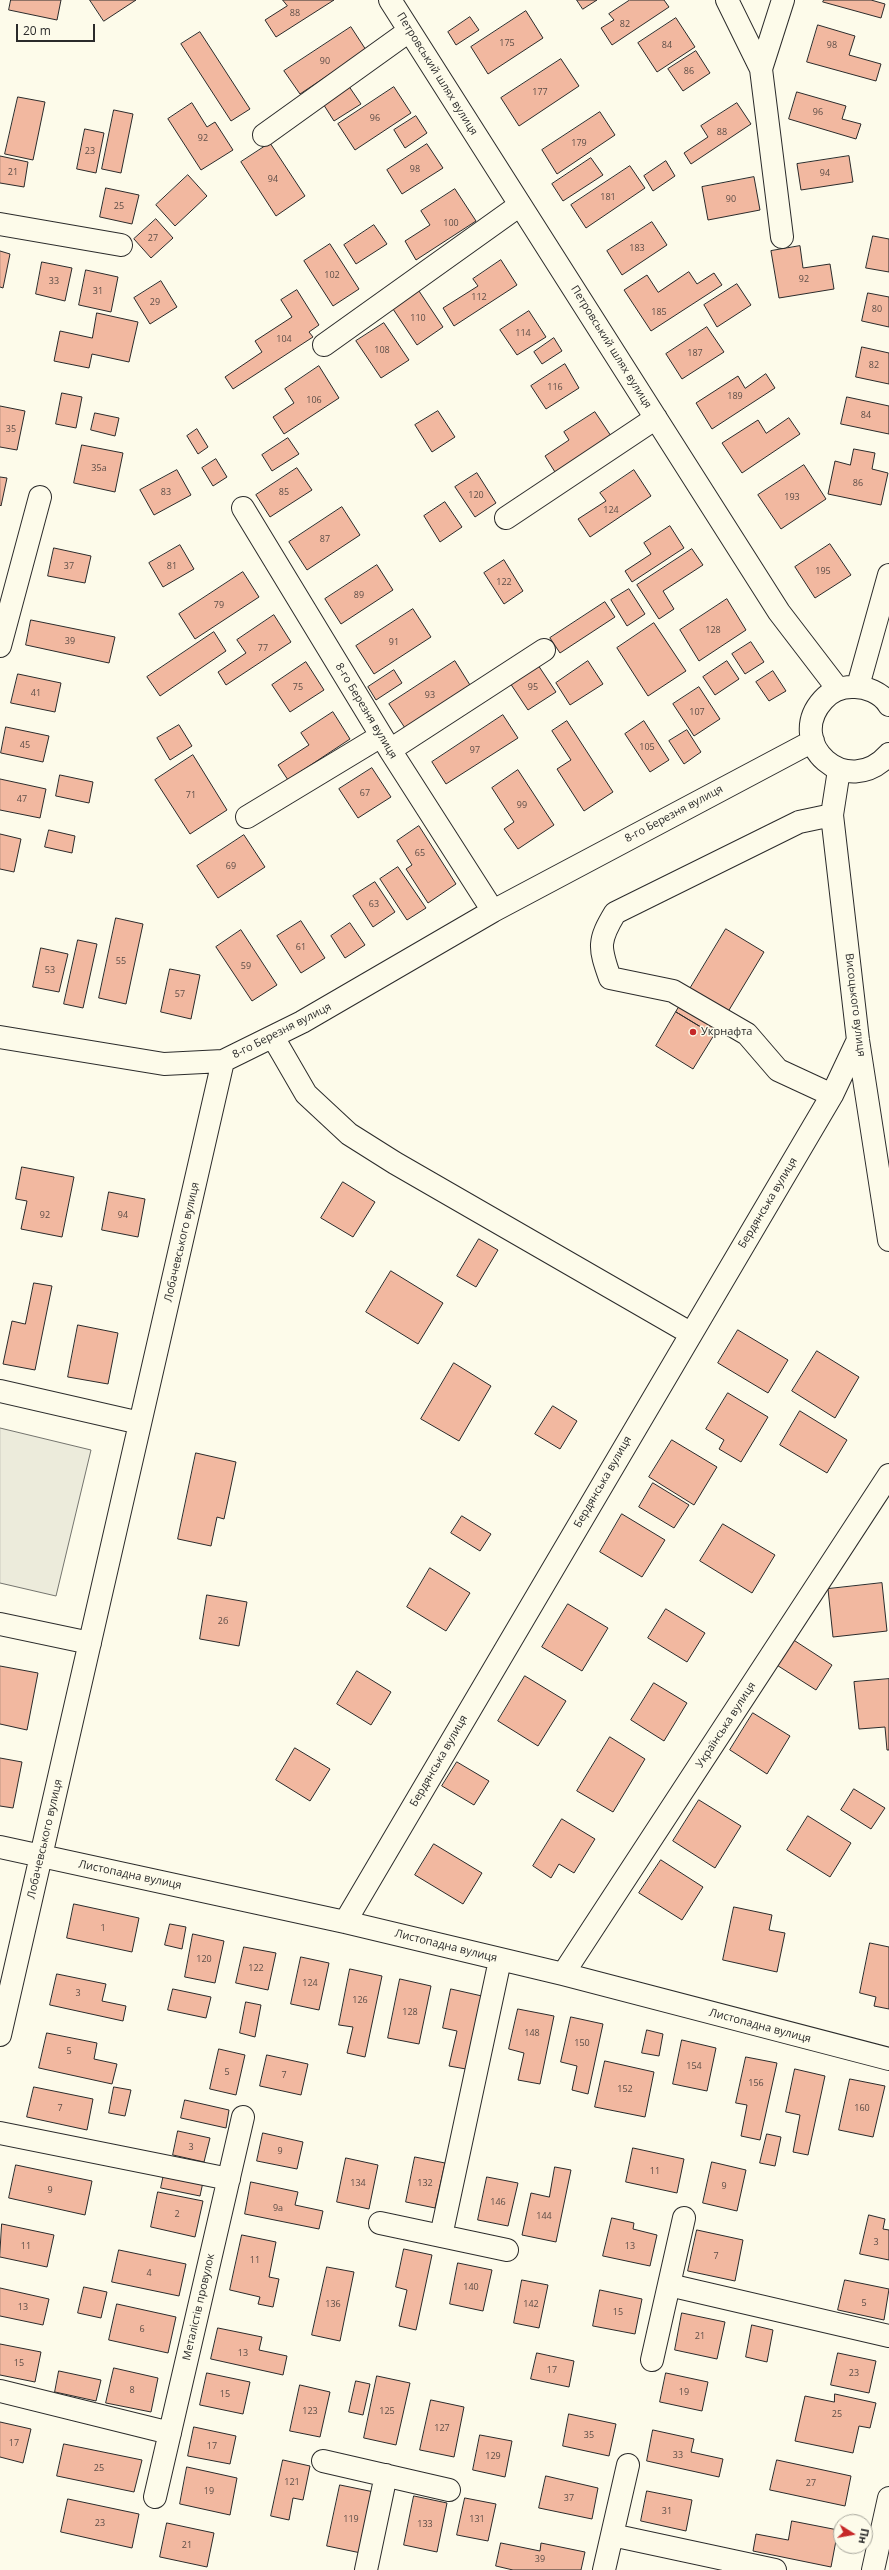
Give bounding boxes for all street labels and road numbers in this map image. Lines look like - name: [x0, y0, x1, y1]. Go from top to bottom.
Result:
- street label: Петровський шлях вулиця: [394, 10, 480, 138]
- street label: Петровський шлях вулиця: [568, 283, 654, 411]
- street label: 8-го Березня вулиця: [332, 661, 400, 761]
- street label: 8-го Березня вулиця: [623, 783, 725, 845]
- street label: Висоцького вулиця: [842, 953, 868, 1057]
- street label: 8-го Березня вулиця: [230, 1000, 334, 1062]
- street label: Бердянська вулиця: [736, 1155, 800, 1251]
- street label: Лобачевського вулиця: [162, 1181, 202, 1303]
- street label: Бердянська вулиця: [571, 1434, 635, 1530]
- street label: Українська вулиця: [693, 1680, 759, 1770]
- street label: Бердянська вулиця: [407, 1713, 471, 1809]
- street label: Лобачевського вулиця: [25, 1778, 65, 1900]
- street label: Листопадна вулиця: [77, 1858, 183, 1892]
- street label: Листопадна вулиця: [393, 1927, 499, 1965]
- street label: Листопадна вулиця: [708, 2006, 812, 2046]
- street label: Металістів провулок: [180, 2252, 218, 2362]

